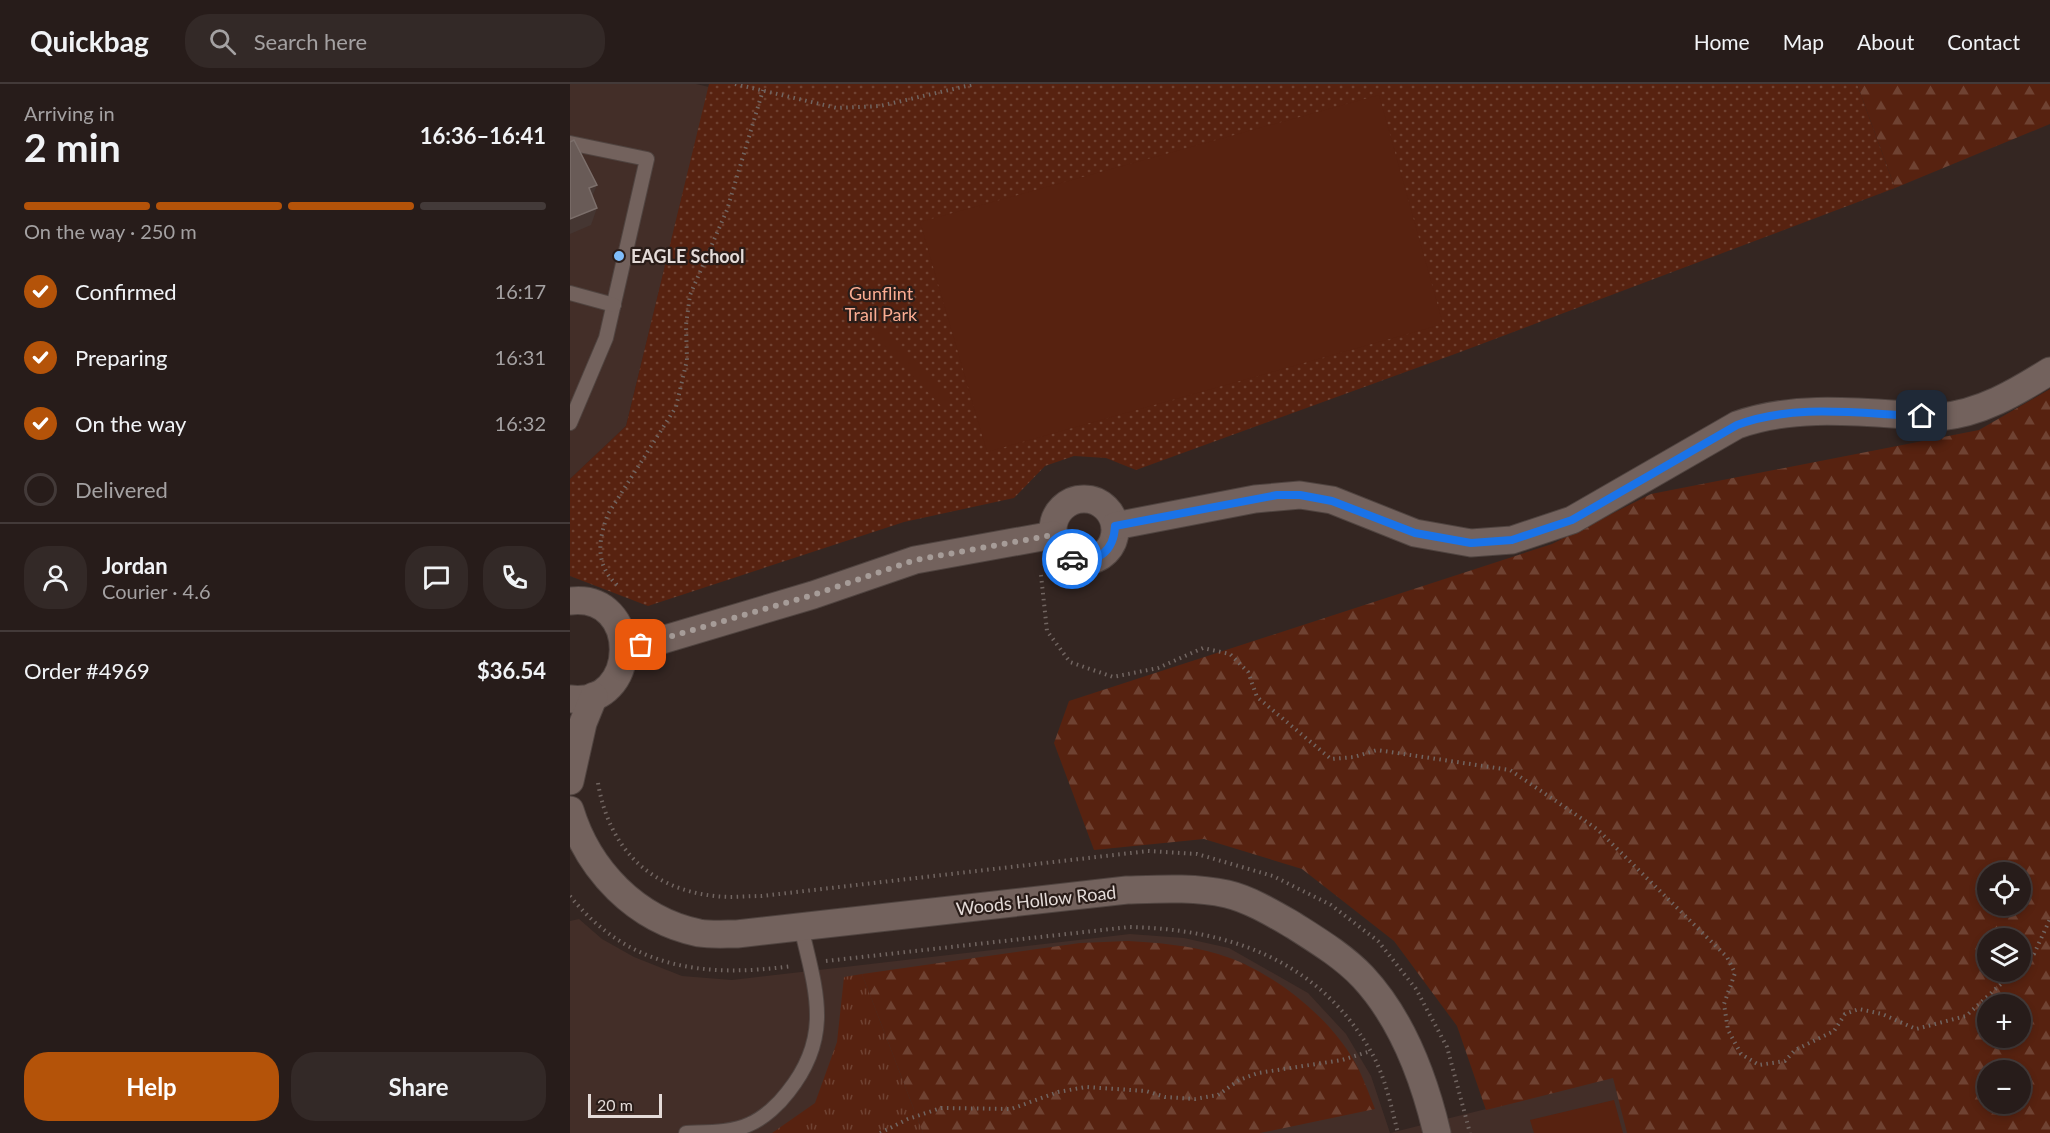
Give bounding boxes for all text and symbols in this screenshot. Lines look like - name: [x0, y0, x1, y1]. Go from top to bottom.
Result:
- search box: [185, 14, 605, 68]
- text: Quickbag: [30, 24, 149, 58]
- icon: search: [206, 25, 239, 58]
- text: Search here: [254, 28, 367, 55]
- text: Home: [1694, 29, 1750, 54]
- text: Map: [1783, 29, 1824, 54]
- text: About: [1857, 29, 1914, 54]
- text: Contact: [1947, 29, 2020, 54]
- text: Arriving in: [24, 101, 115, 125]
- text: 16:36–16:41: [420, 122, 546, 149]
- text: 2 min: [24, 124, 121, 170]
- text: On the way · 250 m: [24, 219, 197, 243]
- place label: EAGLE School: [631, 245, 744, 267]
- marker: EAGLE School: [612, 249, 626, 263]
- icon: check: [24, 275, 57, 308]
- text: Confirmed: [75, 278, 177, 305]
- text: 16:17: [495, 279, 546, 303]
- park label: Gunflint Trail Park: [845, 282, 918, 325]
- icon: check: [24, 341, 57, 374]
- text: Preparing: [75, 344, 167, 371]
- text: 16:31: [495, 345, 546, 369]
- pin: [1896, 390, 1947, 441]
- icon: home: [1905, 399, 1938, 432]
- icon: check: [24, 407, 57, 440]
- text: On the way: [75, 410, 186, 437]
- text: 16:32: [495, 411, 546, 435]
- text: Delivered: [75, 476, 168, 503]
- courier: [1042, 529, 1102, 589]
- icon: car: [1056, 543, 1089, 576]
- button: person: [24, 546, 87, 609]
- button: chat: [405, 546, 468, 609]
- button: phone: [483, 546, 546, 609]
- text: Jordan: [102, 552, 168, 579]
- text: Courier · 4.6: [102, 579, 211, 603]
- pin: [615, 619, 666, 670]
- icon: bag: [624, 628, 657, 661]
- text: Order #4969: [24, 657, 150, 684]
- text: $36.54: [477, 657, 546, 684]
- map controls: [1977, 862, 2031, 1114]
- button: locate: [1977, 862, 2031, 916]
- street label: Woods Hollow Road: [955, 881, 1117, 919]
- button: layers: [1977, 928, 2031, 982]
- button: +: [1977, 994, 2031, 1048]
- button: Help: [24, 1052, 279, 1121]
- button: Share: [291, 1052, 546, 1121]
- button: −: [1977, 1060, 2031, 1114]
- scale bar: [588, 1091, 662, 1118]
- text: 20 m: [597, 1095, 633, 1114]

